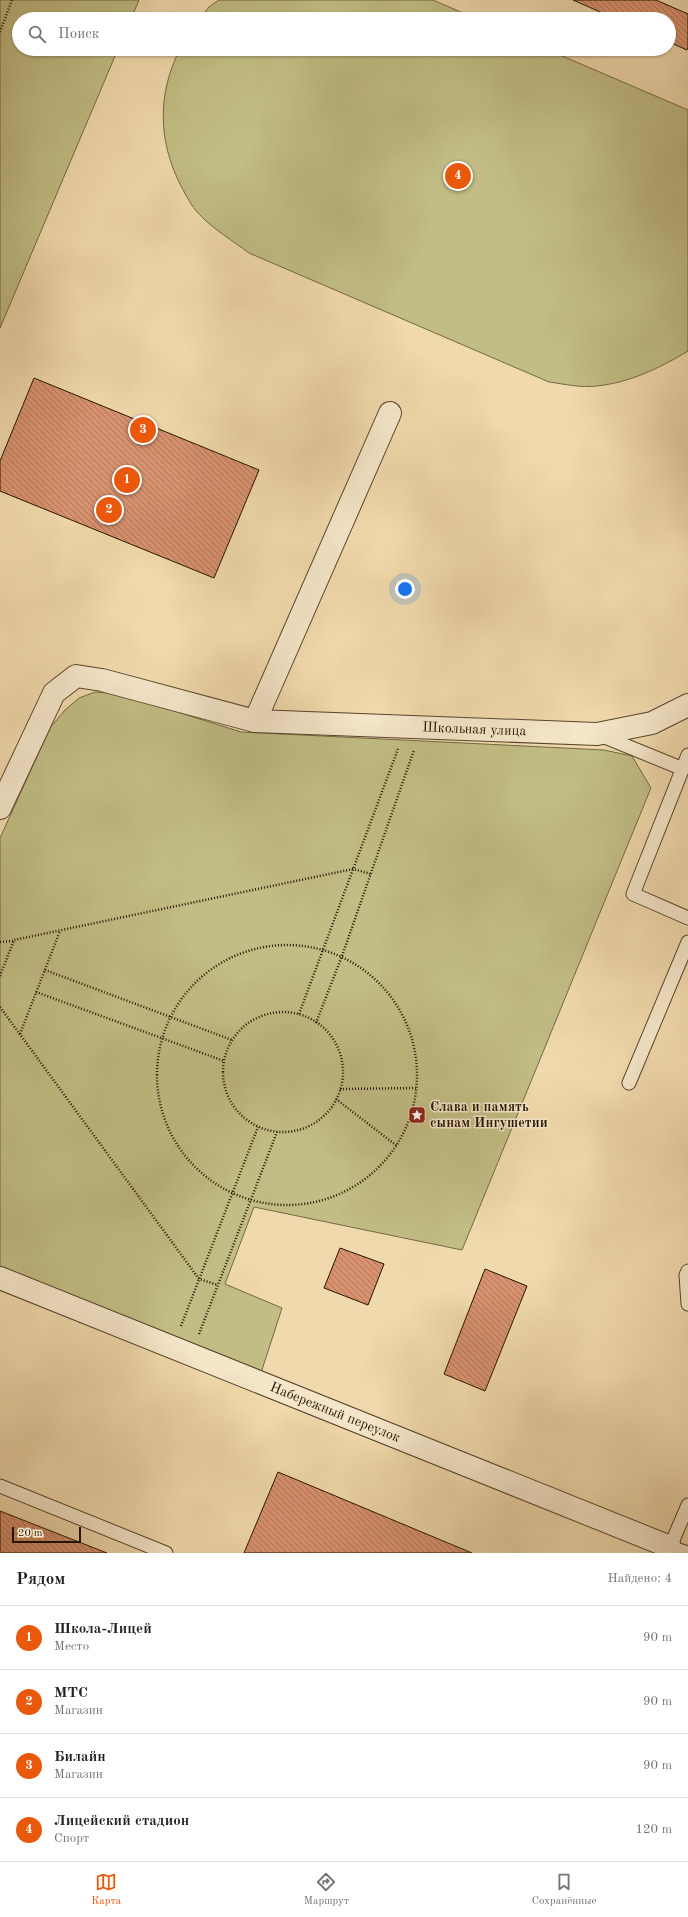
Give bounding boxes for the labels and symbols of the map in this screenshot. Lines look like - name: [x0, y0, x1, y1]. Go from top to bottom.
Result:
- pin: 4: [445, 161, 471, 191]
- pin: 3: [130, 415, 156, 445]
- pin: 1: [114, 465, 140, 495]
- pin: 2: [96, 495, 122, 525]
- your location: [395, 579, 415, 599]
- street label: Школьная улица: [422, 720, 527, 738]
- place label: Слава и память сынам Ингушетии: [430, 1100, 548, 1130]
- place icon: Слава и память сынам Ингушетии: [407, 1105, 427, 1125]
- street label: Набережный переулок: [268, 1380, 402, 1445]
- scale bar: [12, 1525, 81, 1544]

